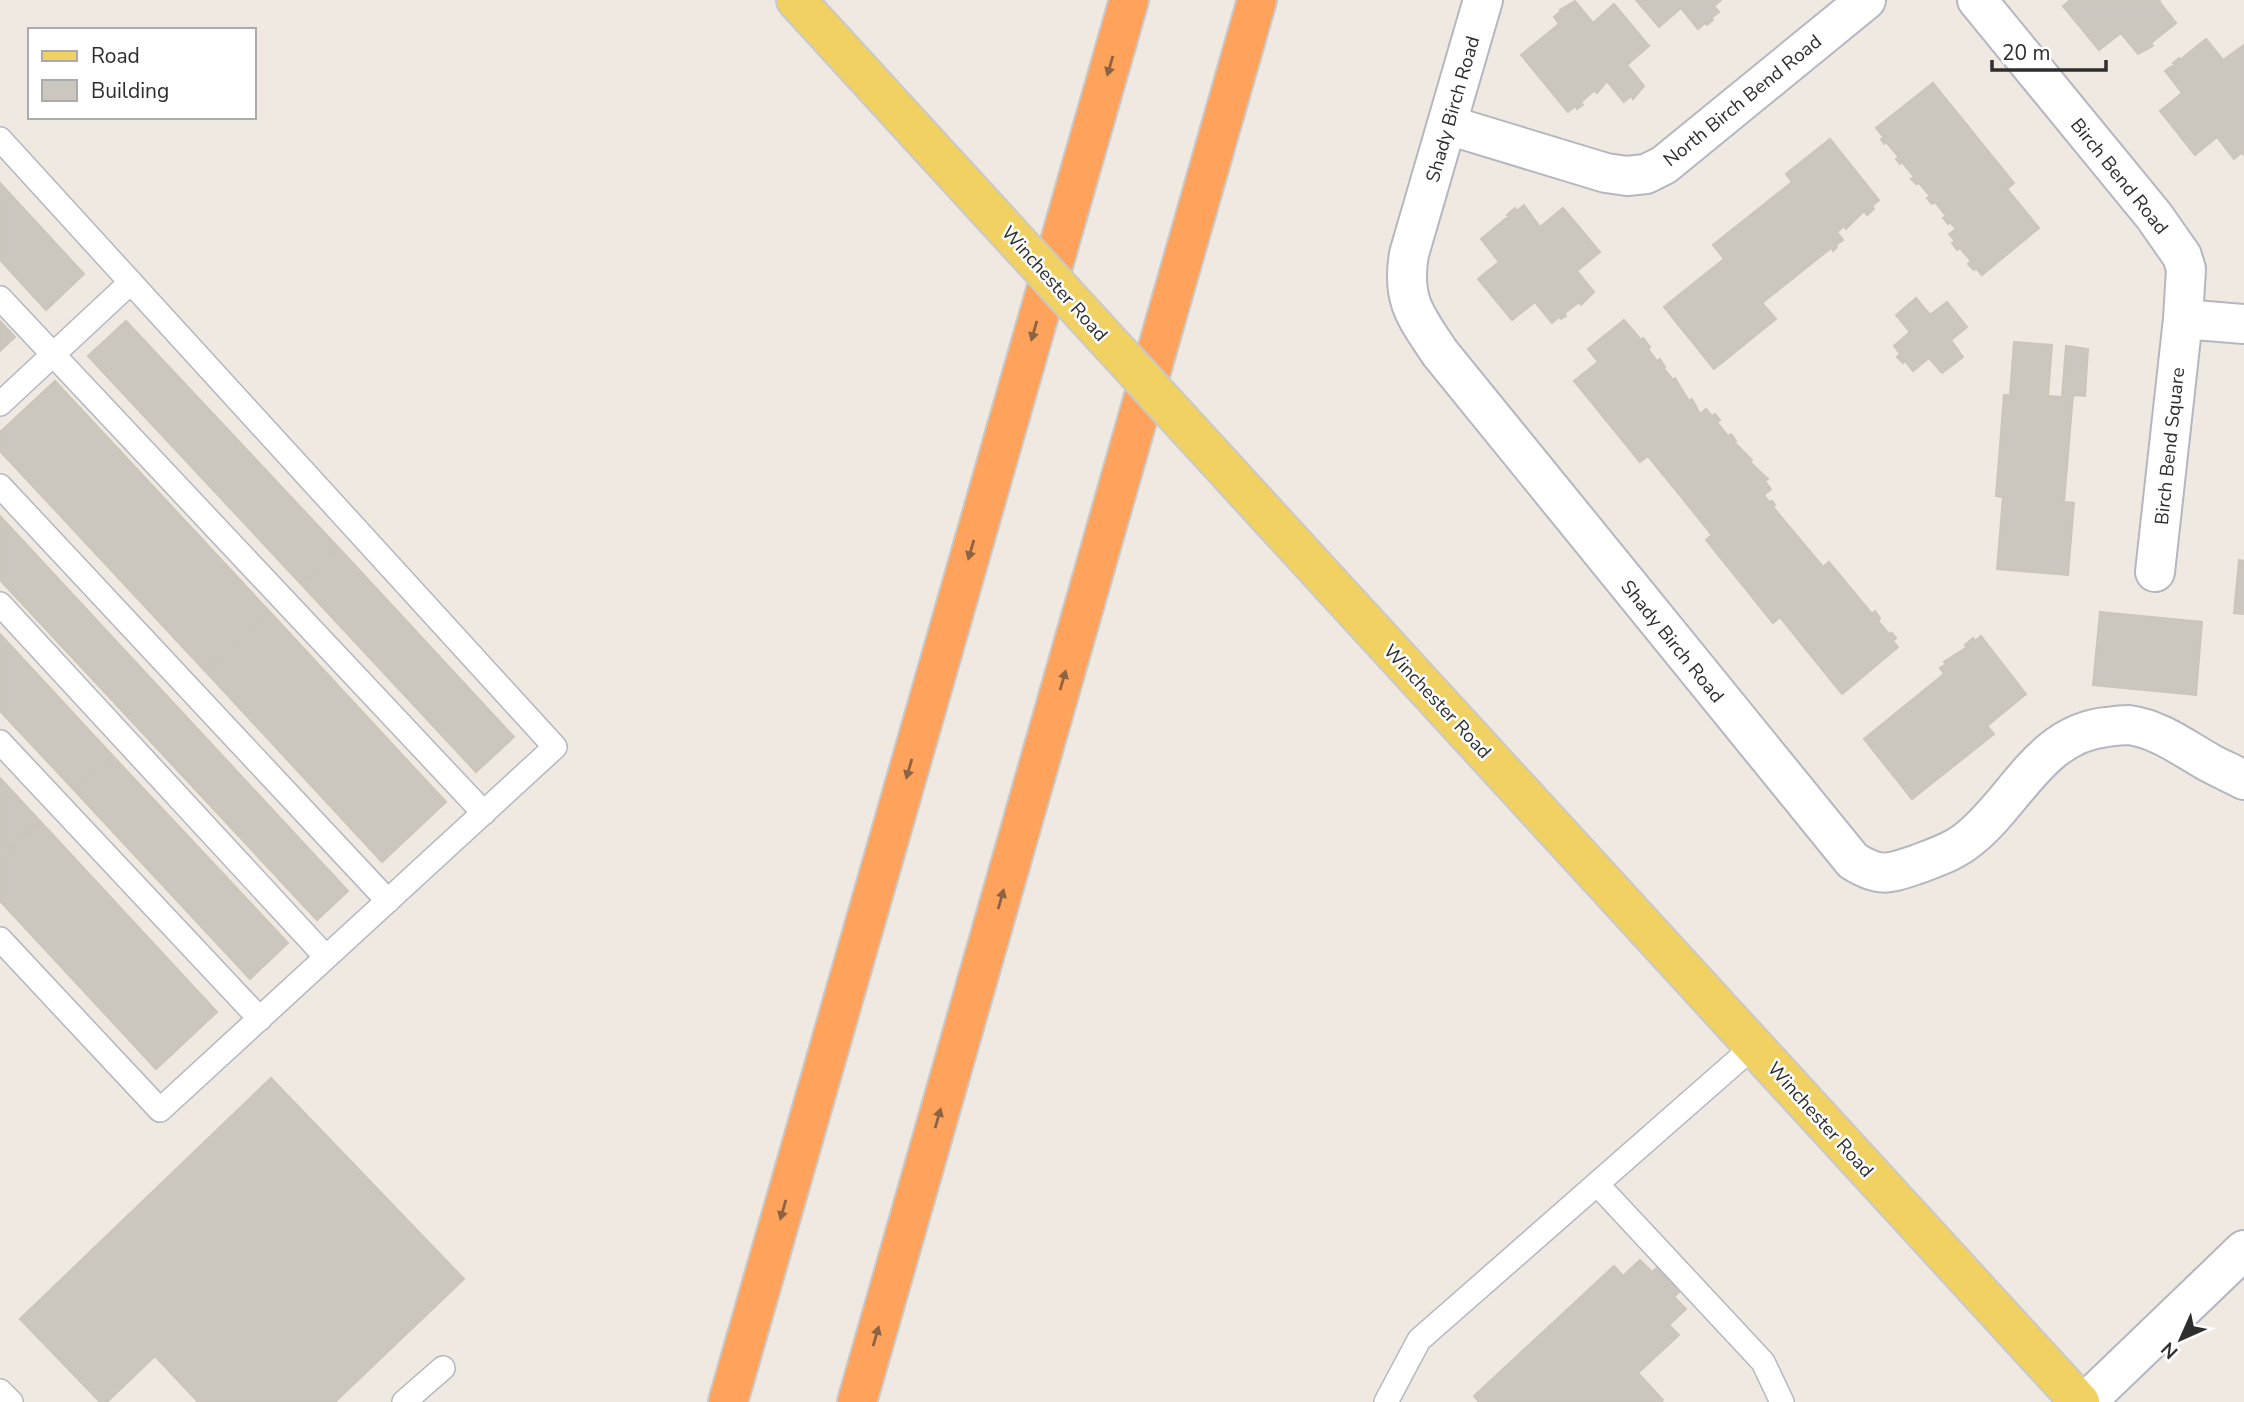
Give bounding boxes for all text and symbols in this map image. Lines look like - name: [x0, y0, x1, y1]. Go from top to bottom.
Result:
- legend: [28, 28, 256, 119]
- scale bar: [1992, 28, 2106, 72]
- street label: North Birch Bend Road: [1658, 29, 1827, 173]
- street label: Shady Birch Road: [1420, 33, 1486, 185]
- text: 20 m: [2002, 39, 2051, 67]
- text: Road: [91, 42, 140, 70]
- one-way arrow: [1105, 55, 1115, 76]
- text: Building: [91, 77, 169, 105]
- street label: Birch Bend Road: [2064, 113, 2174, 240]
- street label: Winchester Road: [995, 220, 1113, 347]
- one-way arrow: [1028, 321, 1039, 343]
- street label: Birch Bend Square: [2149, 366, 2191, 526]
- one-way arrow: [966, 540, 976, 561]
- street label: Shady Birch Road: [1615, 575, 1730, 708]
- street label: Winchester Road: [1377, 639, 1497, 764]
- one-way arrow: [1058, 669, 1069, 691]
- one-way arrow: [903, 759, 913, 780]
- one-way arrow: [996, 888, 1006, 909]
- street label: Winchester Road: [1761, 1056, 1879, 1183]
- one-way arrow: [934, 1107, 944, 1128]
- one-way arrow: [777, 1199, 787, 1220]
- north arrow: [2146, 1304, 2216, 1374]
- one-way arrow: [871, 1326, 881, 1347]
- text: N: [2155, 1336, 2184, 1365]

